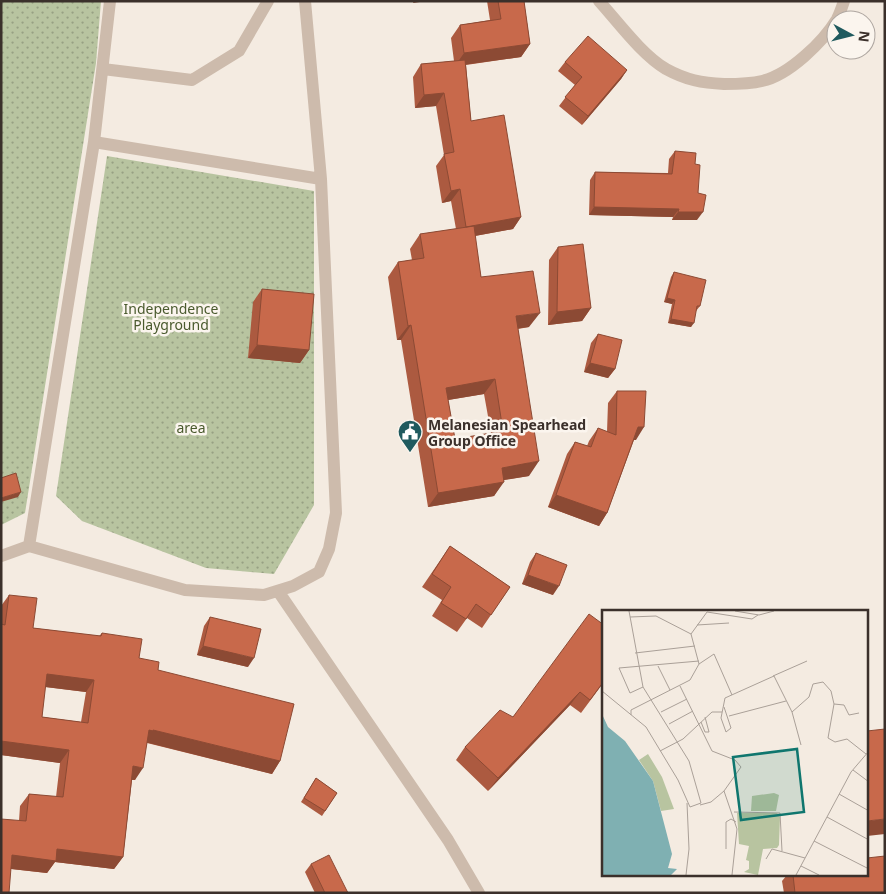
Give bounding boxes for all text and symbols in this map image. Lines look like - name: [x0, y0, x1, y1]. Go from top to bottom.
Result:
- north arrow: [826, 10, 876, 60]
- text: N: [854, 30, 875, 43]
- park label: Independence Playground: [124, 299, 219, 334]
- place label: Melanesian Spearhead Group Office: [428, 415, 586, 450]
- park label: area: [176, 418, 206, 437]
- public building icon: Melanesian Spearhead Group Office: [397, 419, 423, 453]
- inset map: [602, 610, 868, 876]

